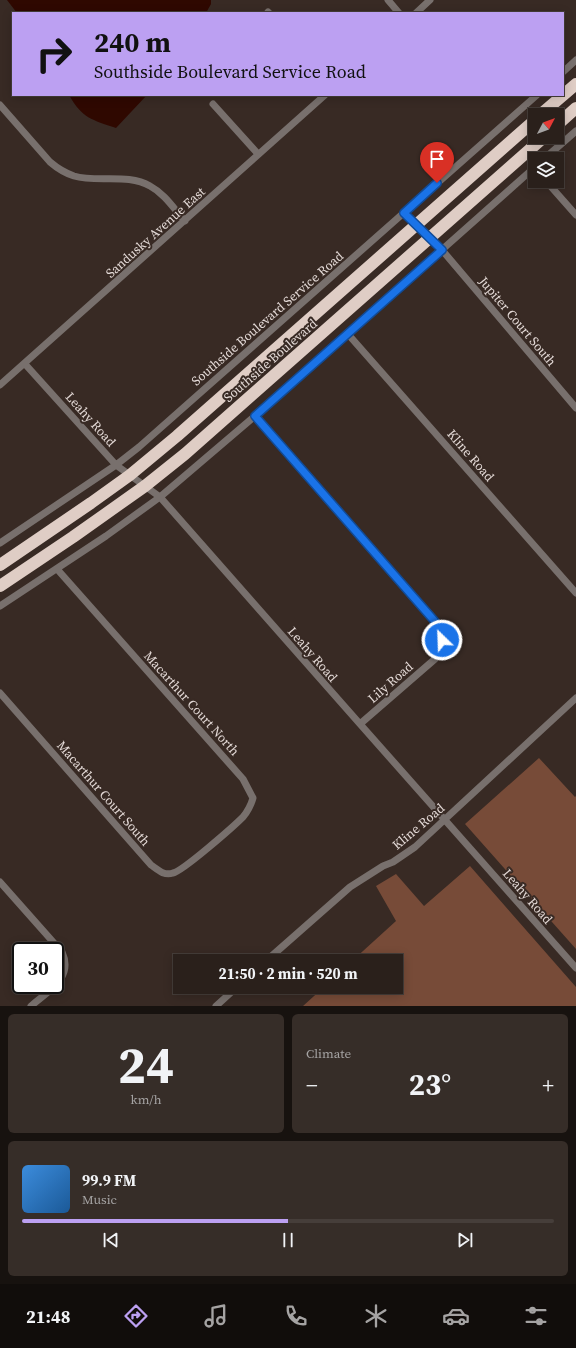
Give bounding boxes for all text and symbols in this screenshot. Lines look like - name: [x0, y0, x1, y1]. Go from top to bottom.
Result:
- text: 240 m: [94, 23, 171, 61]
- icon: right: [28, 28, 80, 80]
- text: Southside Boulevard Service Road: [94, 59, 366, 84]
- north arrow: [528, 108, 564, 144]
- map controls: [528, 108, 564, 188]
- pin: [420, 142, 454, 183]
- icon: arrive: [426, 148, 448, 170]
- button: layers: [528, 152, 564, 188]
- street label: Sandusky Avenue East: [102, 183, 209, 282]
- street label: Southside Boulevard Service Road: [188, 248, 346, 388]
- street label: Jupiter Court South: [475, 272, 560, 370]
- street label: Southside Boulevard: [220, 315, 320, 405]
- street label: Leahy Road: [62, 389, 120, 451]
- street label: Kline Road: [443, 426, 498, 485]
- position arrow: [421, 619, 463, 661]
- street label: Leahy Road: [284, 623, 342, 686]
- street label: Macarthur Court North: [140, 648, 243, 759]
- street label: Lily Road: [364, 658, 417, 707]
- street label: Macarthur Court South: [53, 737, 154, 850]
- street label: Kline Road: [389, 799, 449, 853]
- street label: Leahy Road: [499, 865, 557, 928]
- speed limit sign: 30: [12, 942, 64, 994]
- text: 21:50 · 2 min · 520 m: [219, 963, 358, 984]
- text: 24: [118, 1029, 174, 1100]
- text: Climate: [306, 1045, 351, 1062]
- text: 23°: [409, 1064, 451, 1105]
- text: −: [306, 1070, 318, 1100]
- text: +: [542, 1070, 554, 1100]
- text: km/h: [131, 1091, 161, 1108]
- text: 99.9 FM: [82, 1170, 136, 1191]
- text: Music: [82, 1191, 117, 1208]
- icon: previous: [100, 1229, 122, 1251]
- icon: pause: [277, 1229, 299, 1251]
- icon: next: [454, 1229, 476, 1251]
- icon: directions: [122, 1302, 150, 1330]
- icon: music: [202, 1302, 230, 1330]
- icon: phone: [282, 1302, 310, 1330]
- icon: climate: [362, 1302, 390, 1330]
- icon: car: [442, 1302, 470, 1330]
- icon: filters: [522, 1302, 550, 1330]
- text: 21:48: [26, 1304, 70, 1329]

